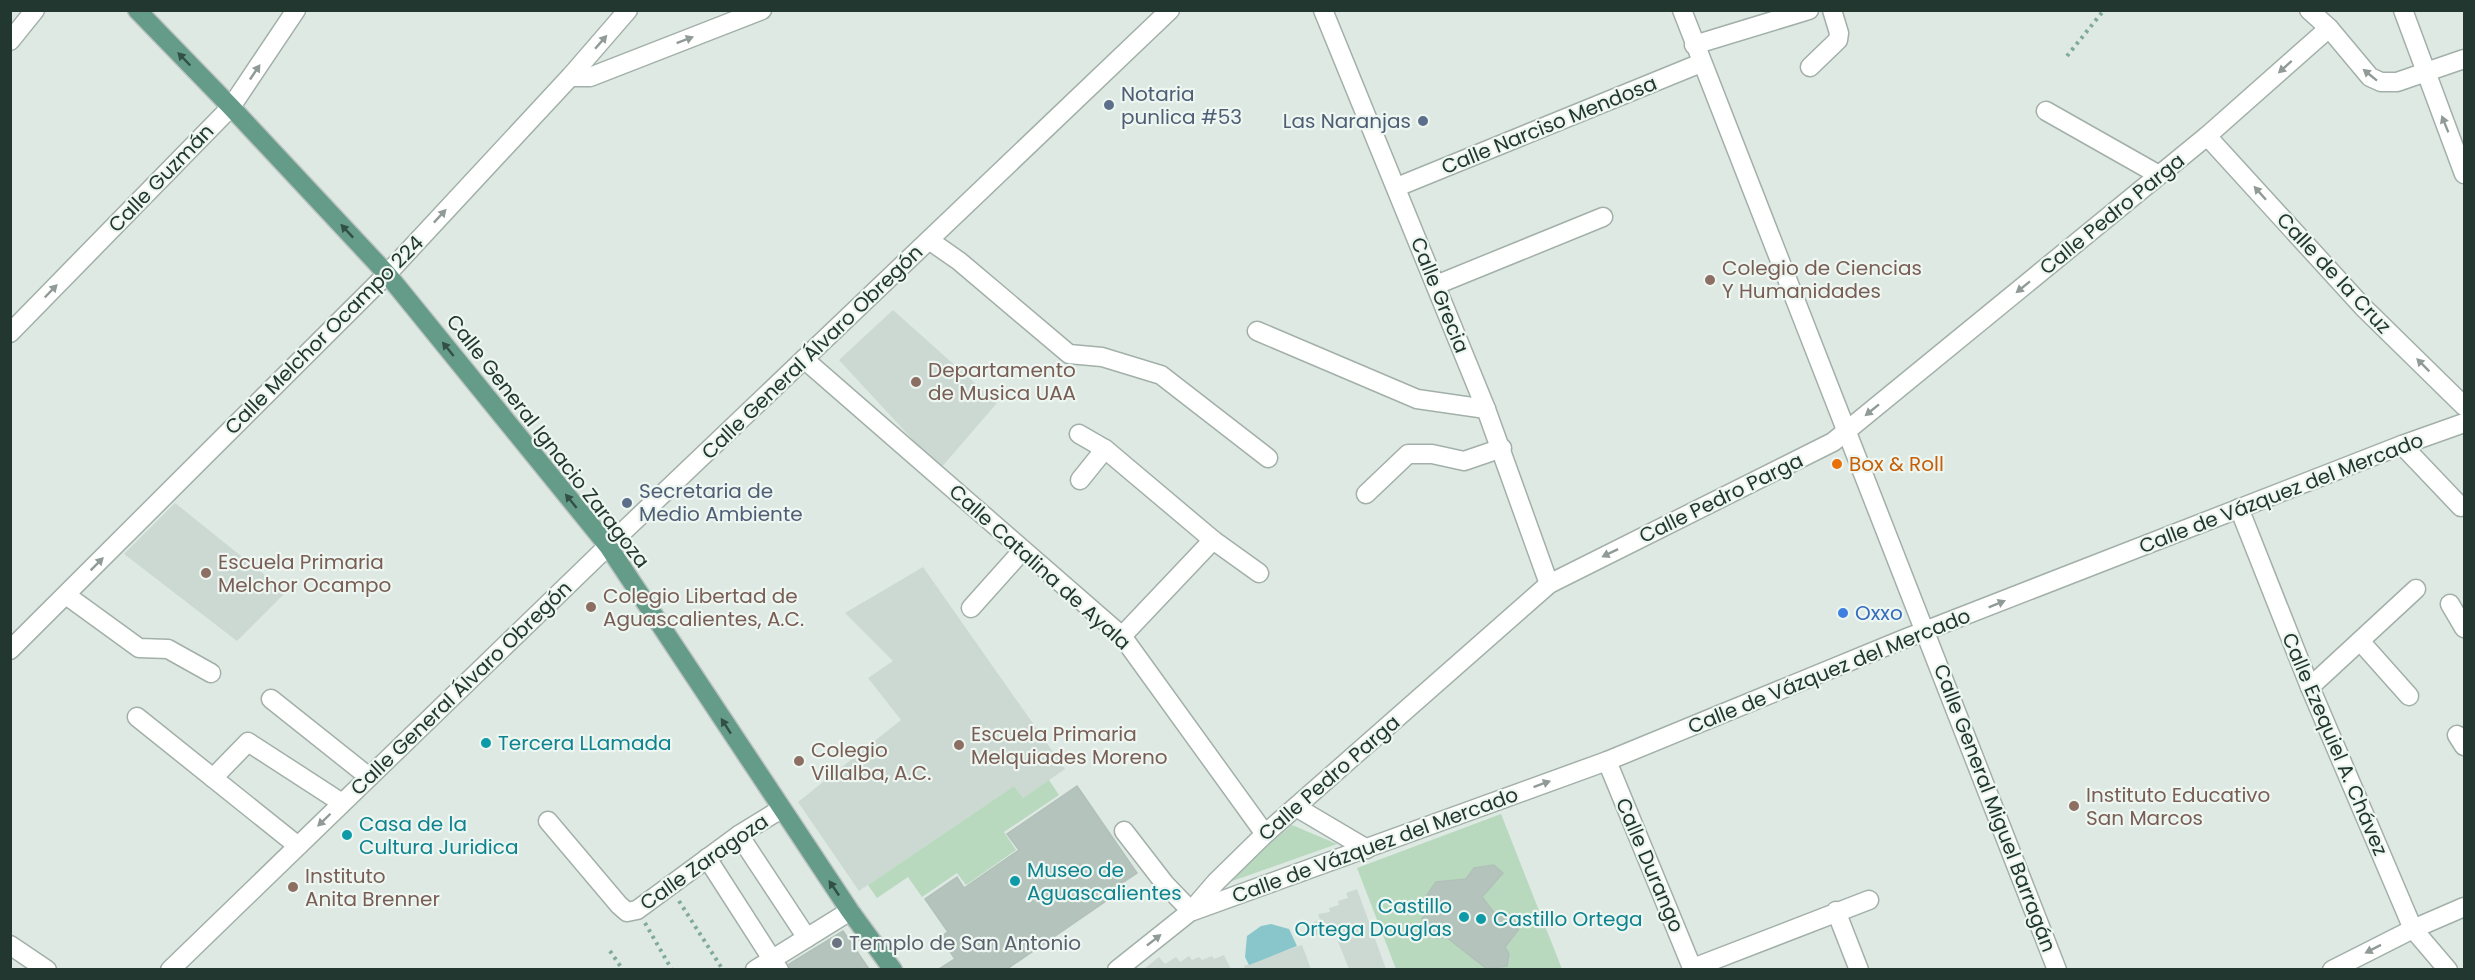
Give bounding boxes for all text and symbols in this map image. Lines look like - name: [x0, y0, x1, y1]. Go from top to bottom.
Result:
- one-way arrow: [594, 35, 607, 50]
- one-way arrow: [676, 35, 694, 44]
- one-way arrow: [178, 52, 192, 66]
- one-way arrow: [2278, 60, 2293, 73]
- one-way arrow: [249, 64, 261, 80]
- one-way arrow: [2362, 68, 2378, 81]
- street label: Calle Narciso Mendosa: [1437, 69, 1661, 181]
- place label: Notaria punlica #53: [1121, 80, 1242, 131]
- marker: Notaria punlica #53: [1102, 98, 1116, 112]
- place label: Las Naranjas: [1283, 107, 1411, 135]
- marker: Las Naranjas: [1416, 114, 1430, 128]
- one-way arrow: [2440, 114, 2450, 132]
- street label: Calle Guzmán: [102, 118, 220, 238]
- street label: Calle Pedro Parga: [2034, 147, 2190, 281]
- one-way arrow: [2253, 186, 2267, 201]
- street label: Calle de la Cruz: [2270, 206, 2398, 340]
- one-way arrow: [433, 210, 447, 224]
- one-way arrow: [341, 224, 354, 239]
- street label: Calle Melchor Ocampo 224: [218, 229, 430, 441]
- street label: Calle Grecia: [1404, 233, 1476, 357]
- street label: Calle General Álvaro Obregón: [695, 238, 929, 466]
- place label: Colegio de Ciencias Y Humanidades: [1722, 254, 1922, 305]
- marker: Colegio de Ciencias Y Humanidades: [1703, 273, 1717, 287]
- one-way arrow: [2015, 280, 2031, 293]
- one-way arrow: [44, 285, 58, 299]
- street label: Calle General Ignacio Zaragoza: [440, 308, 656, 574]
- one-way arrow: [443, 342, 455, 357]
- place label: Departamento de Musica UAA: [928, 356, 1076, 407]
- one-way arrow: [2416, 359, 2430, 373]
- marker: Departamento de Musica UAA: [909, 375, 923, 389]
- one-way arrow: [1865, 404, 1880, 416]
- street label: Calle de Vázquez del Mercado: [2135, 426, 2427, 560]
- street label: Calle Pedro Parga: [1634, 446, 1808, 550]
- place label: Box & Roll: [1849, 450, 1944, 478]
- marker: Box & Roll: [1830, 457, 1844, 471]
- place label: Secretaria de Medio Ambiente: [639, 477, 803, 528]
- street label: Calle Catalina de Ayala: [943, 478, 1137, 656]
- one-way arrow: [565, 493, 578, 509]
- marker: Secretaria de Medio Ambiente: [620, 496, 634, 510]
- place label: Escuela Primaria Melchor Ocampo: [218, 548, 391, 599]
- one-way arrow: [1601, 549, 1618, 558]
- one-way arrow: [90, 557, 104, 572]
- marker: Escuela Primaria Melchor Ocampo: [199, 566, 213, 580]
- street label: Calle General Álvaro Obregón: [344, 574, 578, 802]
- place label: Colegio Libertad de Aguascalientes, A.C.: [603, 582, 804, 633]
- place label: Oxxo: [1855, 599, 1903, 627]
- one-way arrow: [1988, 599, 2006, 609]
- marker: Colegio Libertad de Aguascalientes, A.C.: [584, 600, 598, 614]
- street label: Calle de Vázquez del Mercado: [1684, 601, 1974, 741]
- marker: Oxxo: [1836, 606, 1850, 620]
- street label: Calle Ezequiel A. Chávez: [2275, 628, 2395, 860]
- street label: Calle General Miguel Barragán: [1927, 660, 2063, 956]
- street label: Calle Pedro Parga: [1252, 709, 1406, 847]
- one-way arrow: [720, 718, 732, 734]
- place label: Escuela Primaria Melquiades Moreno: [971, 720, 1167, 771]
- place label: Tercera LLamada: [498, 729, 672, 757]
- marker: Tercera LLamada: [479, 736, 493, 750]
- place label: Colegio Villalba, A.C.: [811, 736, 931, 787]
- marker: Escuela Primaria Melquiades Moreno: [952, 738, 966, 752]
- marker: Colegio Villalba, A.C.: [792, 754, 806, 768]
- one-way arrow: [1533, 779, 1551, 789]
- street label: Calle de Vázquez del Mercado: [1228, 780, 1522, 910]
- place label: Instituto Educativo San Marcos: [2086, 781, 2270, 832]
- street label: Calle Durango: [1609, 793, 1691, 937]
- marker: Instituto Educativo San Marcos: [2067, 799, 2081, 813]
- street label: Calle Zaragoza: [634, 807, 774, 917]
- place label: Casa de la Cultura Juridica: [359, 810, 518, 861]
- one-way arrow: [318, 813, 332, 827]
- marker: Casa de la Cultura Juridica: [340, 828, 354, 842]
- place label: Museo de Aguascalientes: [1027, 856, 1182, 907]
- place label: Instituto Anita Brenner: [305, 862, 440, 913]
- marker: Museo de Aguascalientes: [1008, 874, 1022, 888]
- marker: Instituto Anita Brenner: [286, 880, 300, 894]
- one-way arrow: [829, 880, 840, 896]
- place label: Castillo Ortega Douglas: [1295, 892, 1452, 943]
- place label: Castillo Ortega: [1493, 905, 1642, 933]
- marker: Castillo Ortega Douglas: [1457, 910, 1471, 924]
- marker: Castillo Ortega: [1474, 912, 1488, 926]
- place label: Templo de San Antonio: [849, 929, 1081, 957]
- one-way arrow: [1146, 934, 1162, 947]
- marker: Templo de San Antonio: [830, 936, 844, 950]
- one-way arrow: [2365, 944, 2382, 954]

